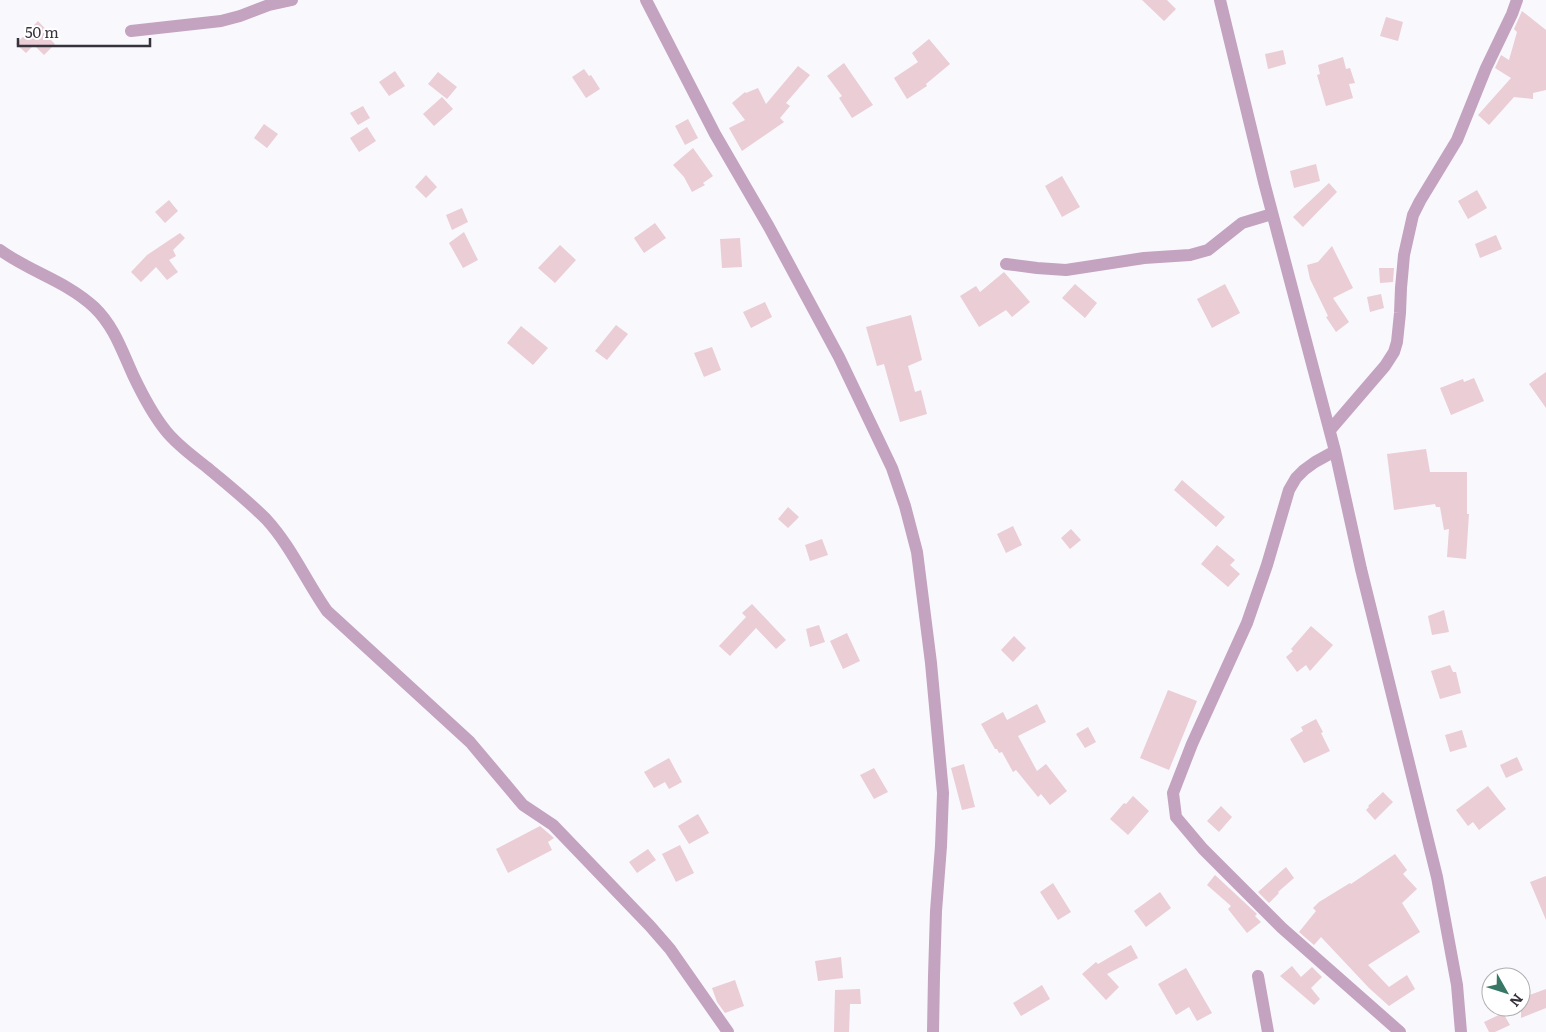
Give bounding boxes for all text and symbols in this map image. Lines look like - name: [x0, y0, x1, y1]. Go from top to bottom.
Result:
- scale bar: [18, 15, 150, 47]
- text: 50 m: [25, 20, 59, 43]
- north arrow: [1481, 967, 1531, 1017]
- text: N: [1505, 990, 1528, 1012]

